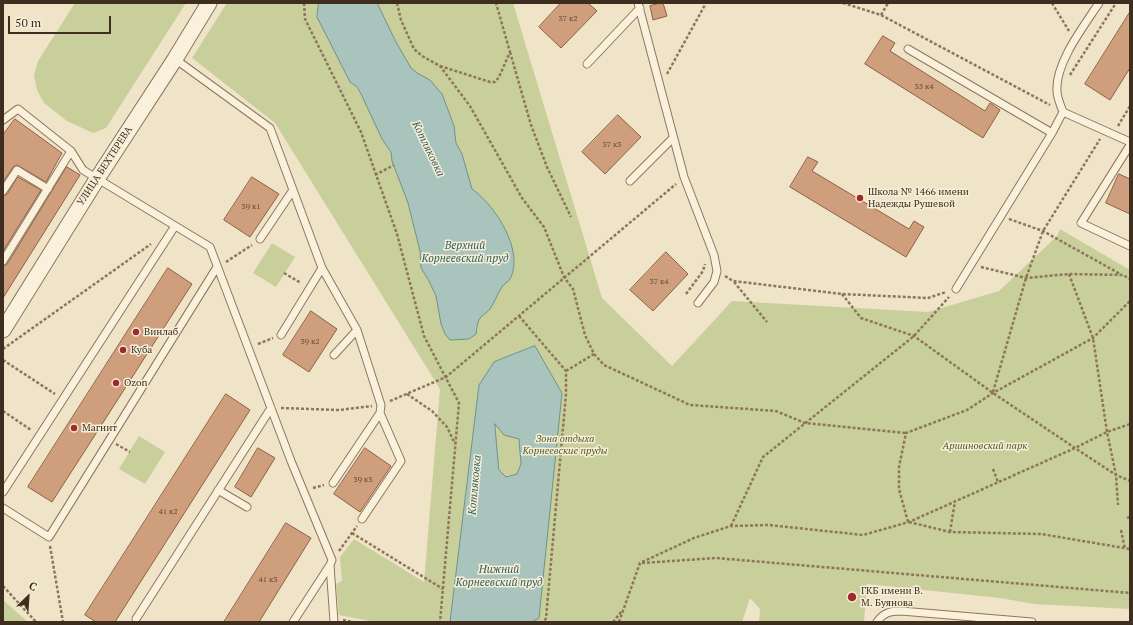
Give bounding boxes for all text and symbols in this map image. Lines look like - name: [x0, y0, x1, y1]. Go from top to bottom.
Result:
- scale bar: [10, 8, 113, 34]
- house number: 37 к2: [558, 14, 578, 24]
- text: 50 m: [15, 15, 41, 30]
- house number: 35 к4: [914, 82, 934, 92]
- water label: Котляковка: [409, 119, 447, 179]
- street label: УЛИЦА БЕХТЕРЕВА: [75, 124, 135, 208]
- house number: 37 к3: [602, 140, 622, 150]
- place label: Школа № 1466 имени Надежды Рушевой: [868, 186, 969, 210]
- marker: Школа № 1466 имени Надежды Рушевой: [855, 193, 865, 203]
- house number: 39 к1: [241, 202, 261, 212]
- water label: Верхний Корнеевский пруд: [422, 239, 508, 265]
- house number: 37 к4: [649, 277, 669, 287]
- place label: Винлаб: [144, 326, 178, 338]
- marker: Винлаб: [131, 327, 141, 337]
- house number: 39 к2: [300, 337, 320, 347]
- place label: Куба: [131, 344, 152, 356]
- marker: Куба: [118, 345, 128, 355]
- place label: Ozon: [124, 377, 147, 389]
- marker: Ozon: [111, 378, 121, 388]
- place label: Магнит: [82, 422, 117, 434]
- marker: Магнит: [69, 423, 79, 433]
- park label: Зона отдыха Корнеевские пруды: [523, 433, 607, 456]
- park label: Аршиновский парк: [943, 440, 1027, 452]
- water label: Котляковка: [466, 455, 484, 515]
- house number: 39 к3: [353, 475, 373, 485]
- house number: 41 к2: [158, 507, 178, 517]
- water label: Нижний Корнеевский пруд: [456, 563, 542, 589]
- house number: 41 к3: [258, 575, 278, 585]
- north arrow: [8, 577, 48, 617]
- text: С: [27, 578, 39, 594]
- place label: ГКБ имени В. М. Буянова: [861, 585, 923, 608]
- marker: ГКБ имени В. М. Буянова: [846, 591, 858, 603]

